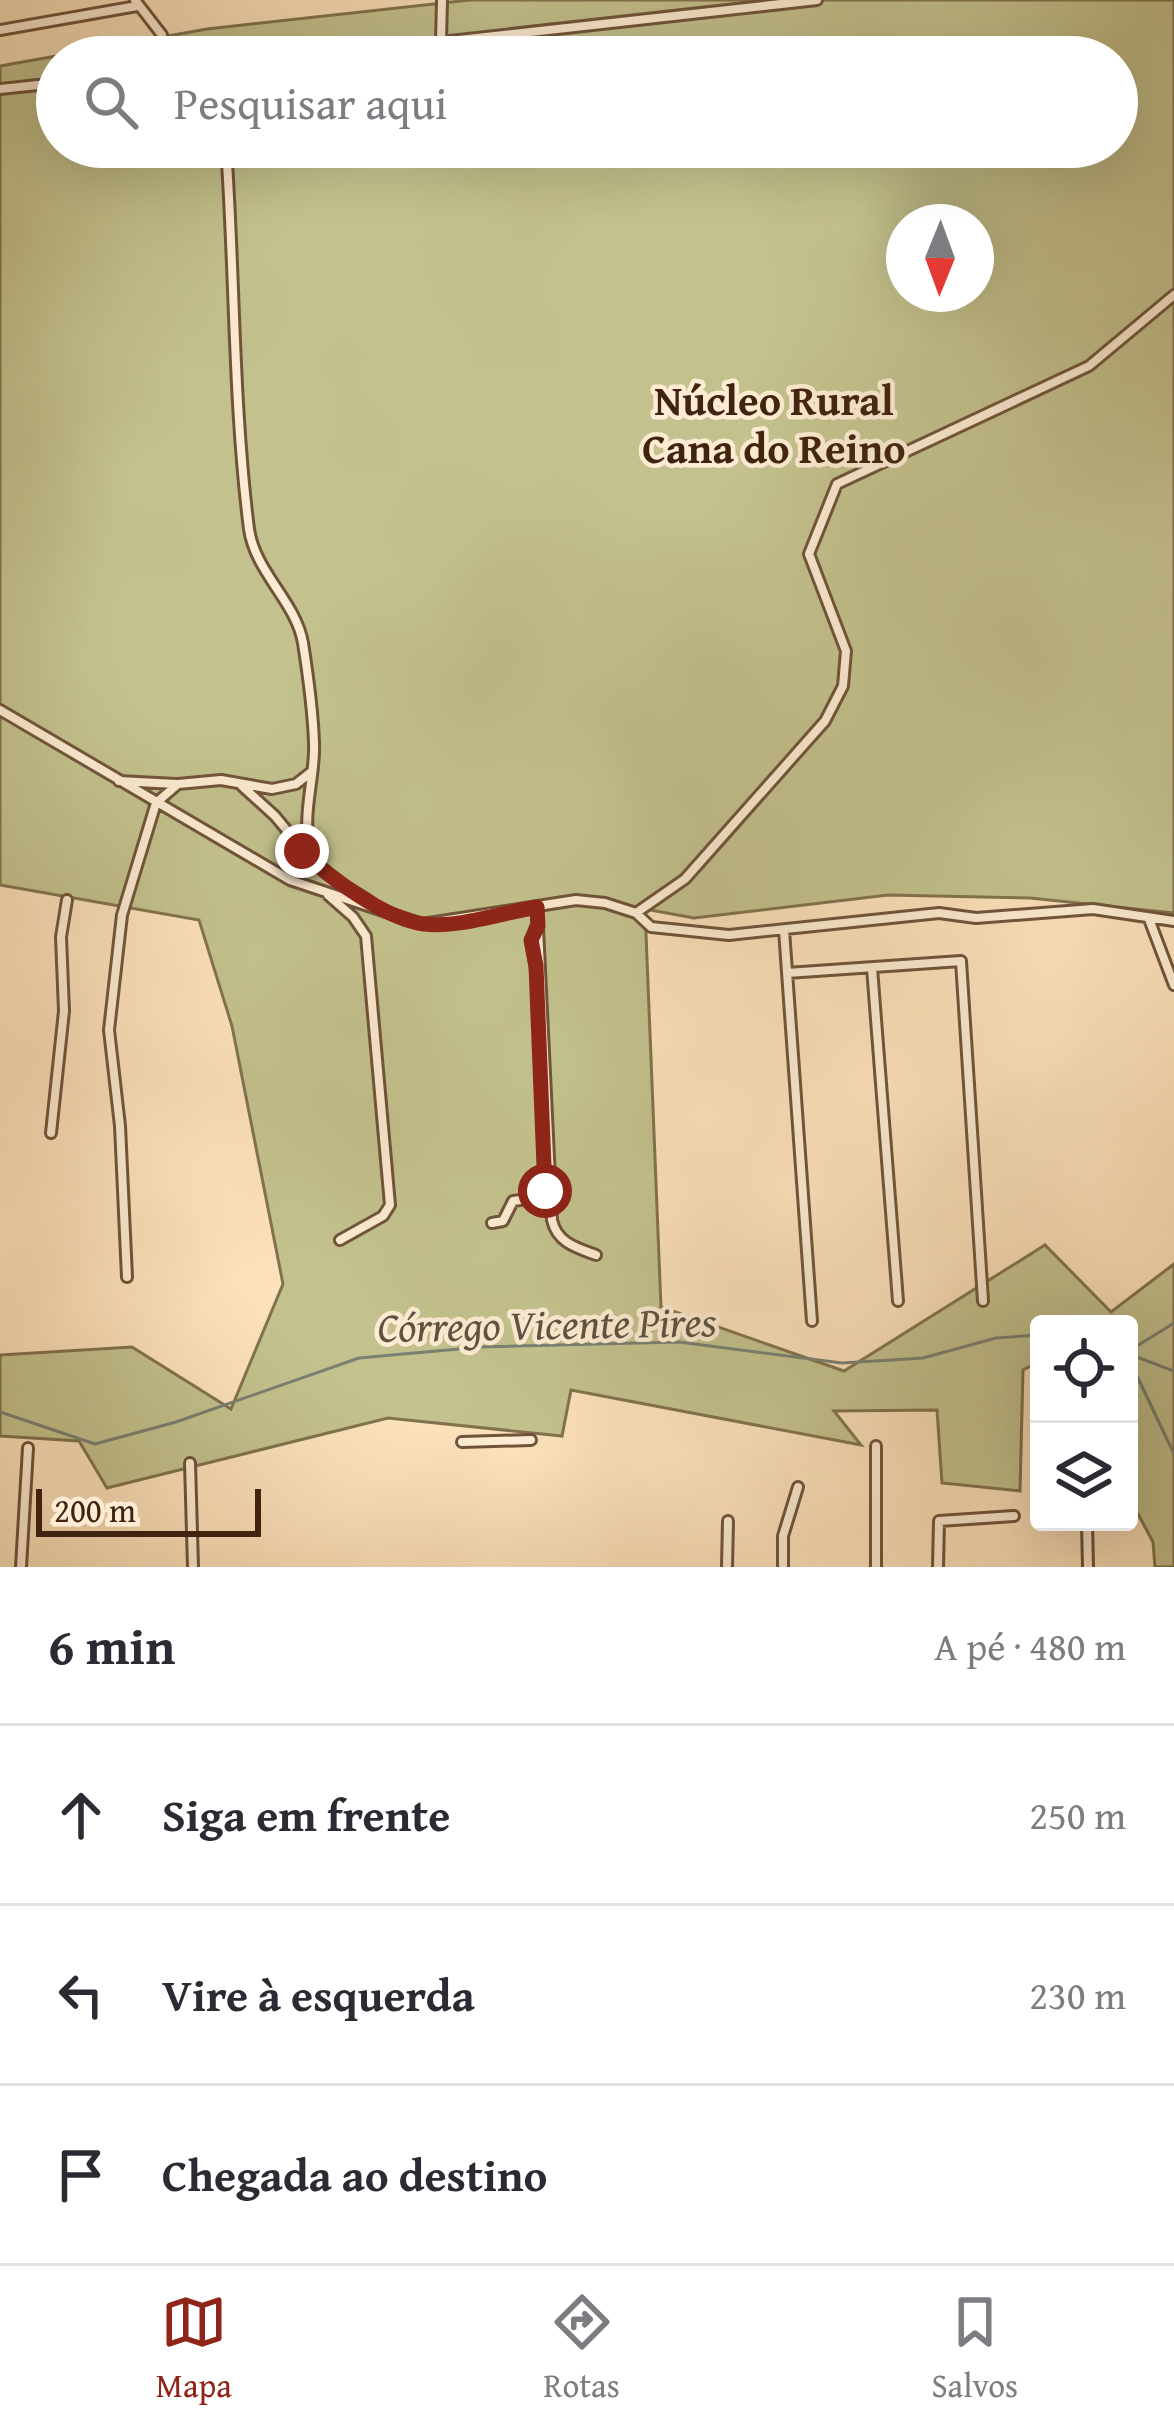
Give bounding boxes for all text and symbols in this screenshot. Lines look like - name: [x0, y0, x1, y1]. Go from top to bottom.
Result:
- search box: [36, 36, 1138, 168]
- icon: search: [78, 69, 144, 135]
- text: Pesquisar aqui: [174, 70, 447, 135]
- north arrow: [886, 204, 994, 312]
- district label: Núcleo Rural Cana do Reino: [642, 369, 906, 478]
- route end: [275, 824, 329, 878]
- route start: [518, 1164, 572, 1218]
- water label: Córrego Vicente Pires: [377, 1290, 717, 1357]
- map controls: [1030, 1315, 1138, 1531]
- button: locate: [1030, 1315, 1138, 1423]
- button: layers: [1030, 1423, 1138, 1531]
- scale bar: [36, 1483, 261, 1536]
- text: 200 m: [54, 1486, 136, 1534]
- text: 6 min: [48, 1608, 175, 1683]
- text: A pé · 480 m: [934, 1617, 1126, 1674]
- icon: ahead: [48, 1782, 114, 1848]
- text: Siga em frente: [162, 1782, 450, 1847]
- text: 250 m: [1029, 1786, 1126, 1843]
- icon: left: [48, 1962, 114, 2028]
- text: Vire à esquerda: [162, 1962, 475, 2027]
- text: 230 m: [1029, 1966, 1126, 2023]
- icon: arrive: [48, 2142, 114, 2208]
- text: Chegada ao destino: [162, 2142, 547, 2207]
- tab: Mapa: [156, 2289, 232, 2409]
- tab: Rotas: [544, 2289, 620, 2409]
- tab: Salvos: [931, 2289, 1018, 2409]

